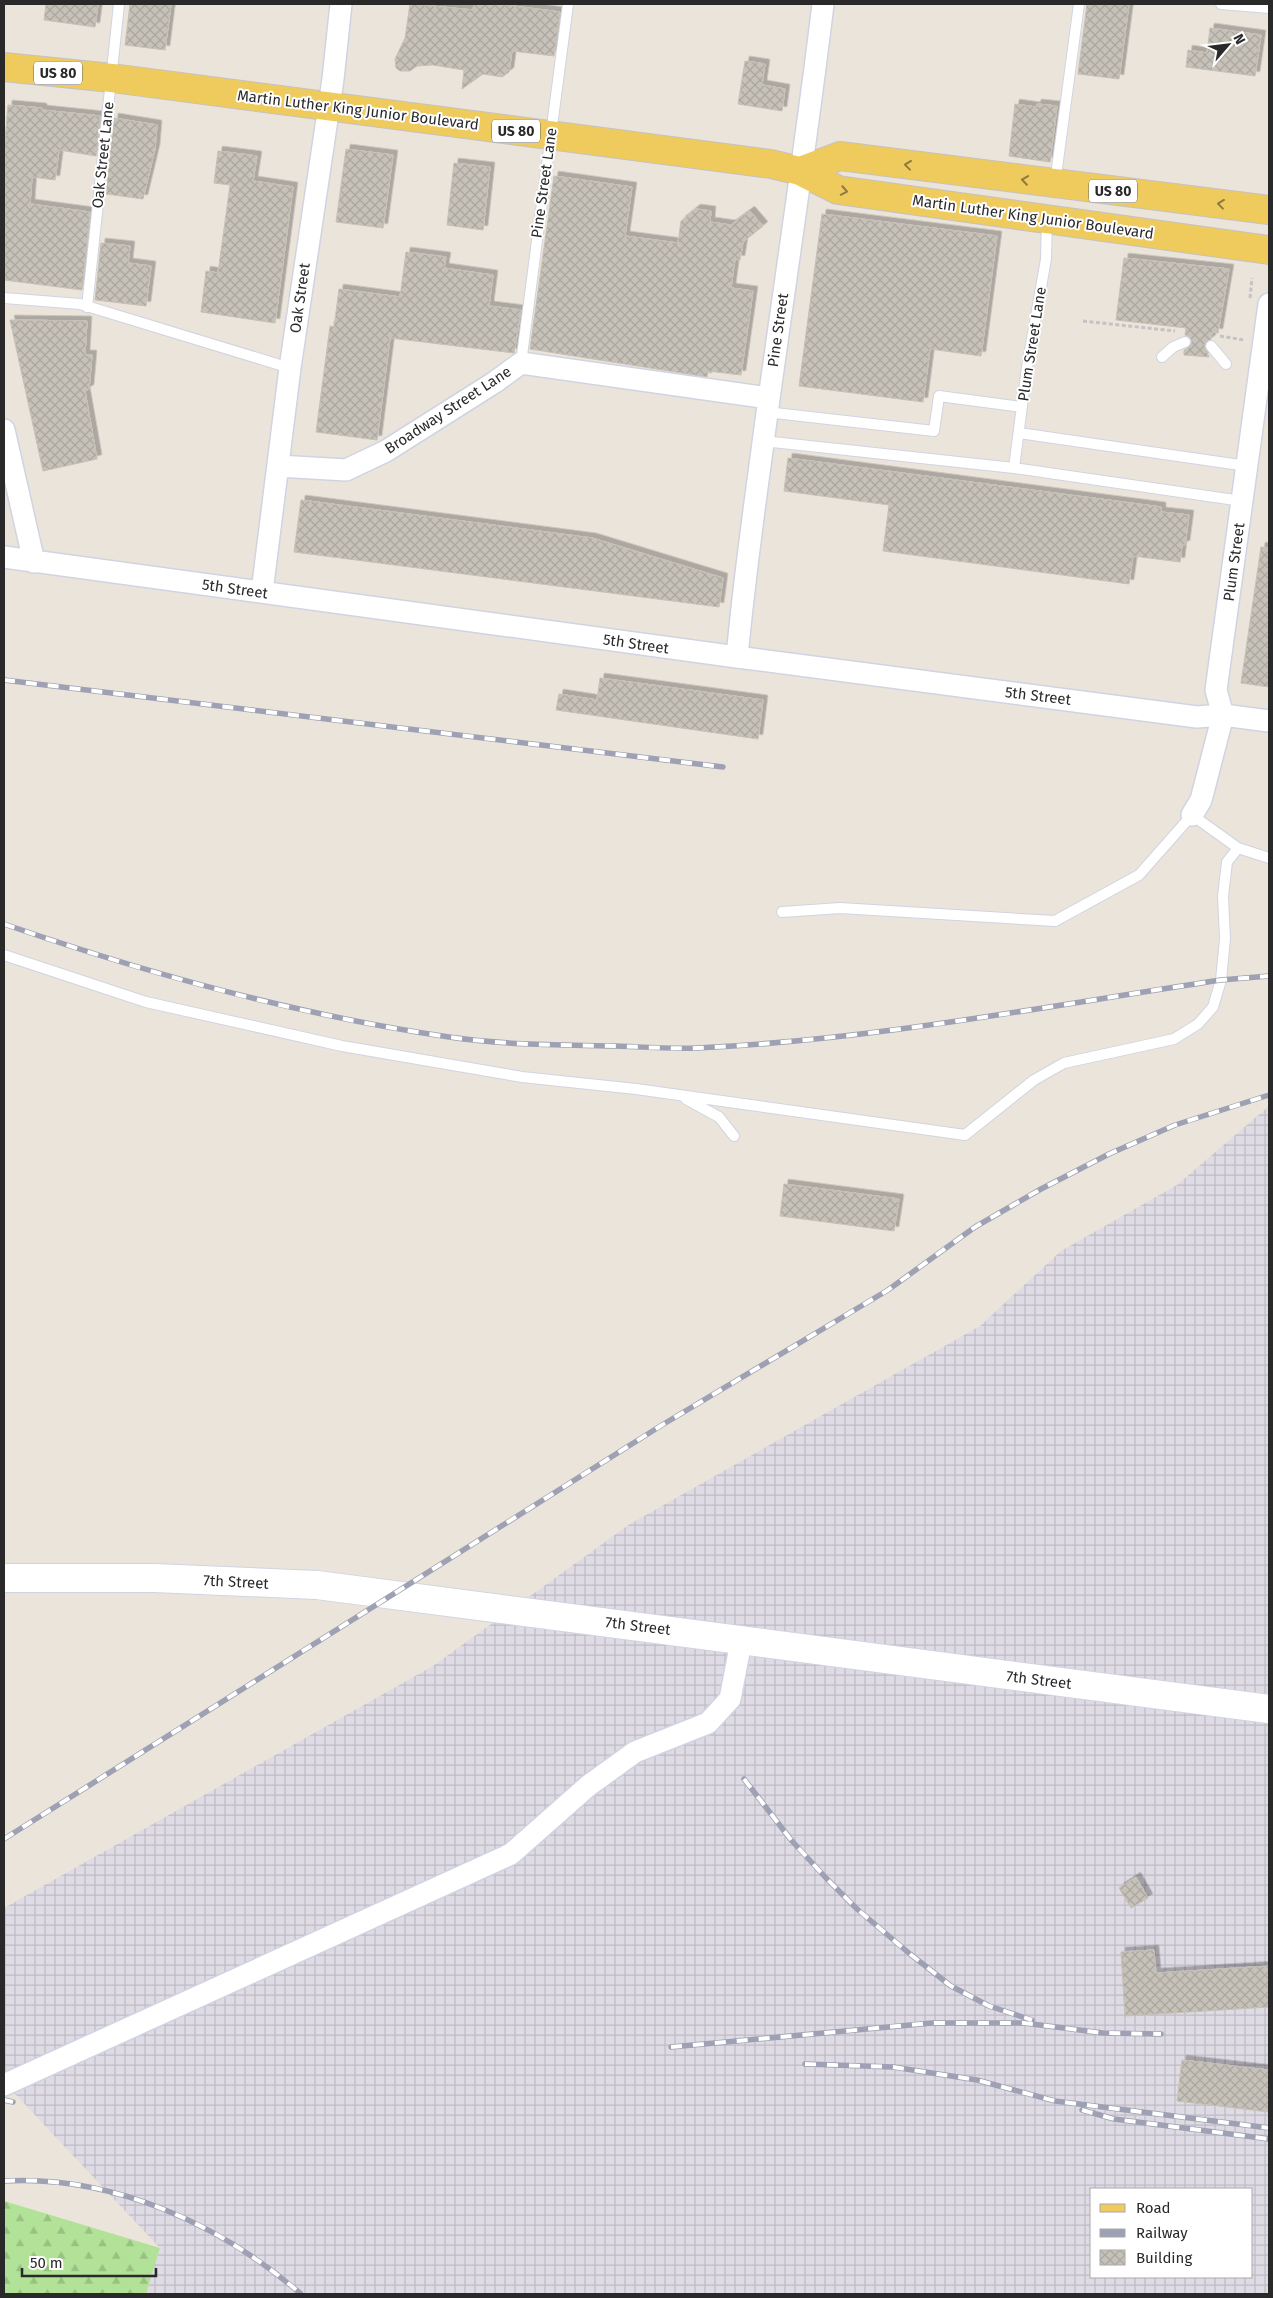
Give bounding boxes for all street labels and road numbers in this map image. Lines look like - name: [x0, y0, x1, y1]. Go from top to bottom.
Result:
- road number: US 80: [34, 62, 82, 84]
- street label: Martin Luther King Junior Boulevard: [236, 86, 480, 134]
- street label: Oak Street Lane: [88, 101, 118, 209]
- road number: US 80: [492, 120, 540, 142]
- street label: Pine Street Lane: [527, 127, 561, 239]
- road number: US 80: [1089, 180, 1137, 202]
- street label: Martin Luther King Junior Boulevard: [911, 191, 1155, 243]
- street label: Oak Street: [286, 261, 314, 334]
- street label: Plum Street Lane: [1014, 285, 1050, 403]
- street label: Pine Street: [764, 291, 792, 368]
- street label: Broadway Street Lane: [381, 362, 515, 458]
- street label: Plum Street: [1220, 521, 1249, 602]
- street label: 5th Street: [201, 575, 270, 603]
- street label: 5th Street: [602, 630, 671, 658]
- street label: 5th Street: [1004, 683, 1073, 709]
- street label: 7th Street: [203, 1571, 270, 1593]
- street label: 7th Street: [604, 1613, 672, 1639]
- street label: 7th Street: [1005, 1667, 1073, 1693]

